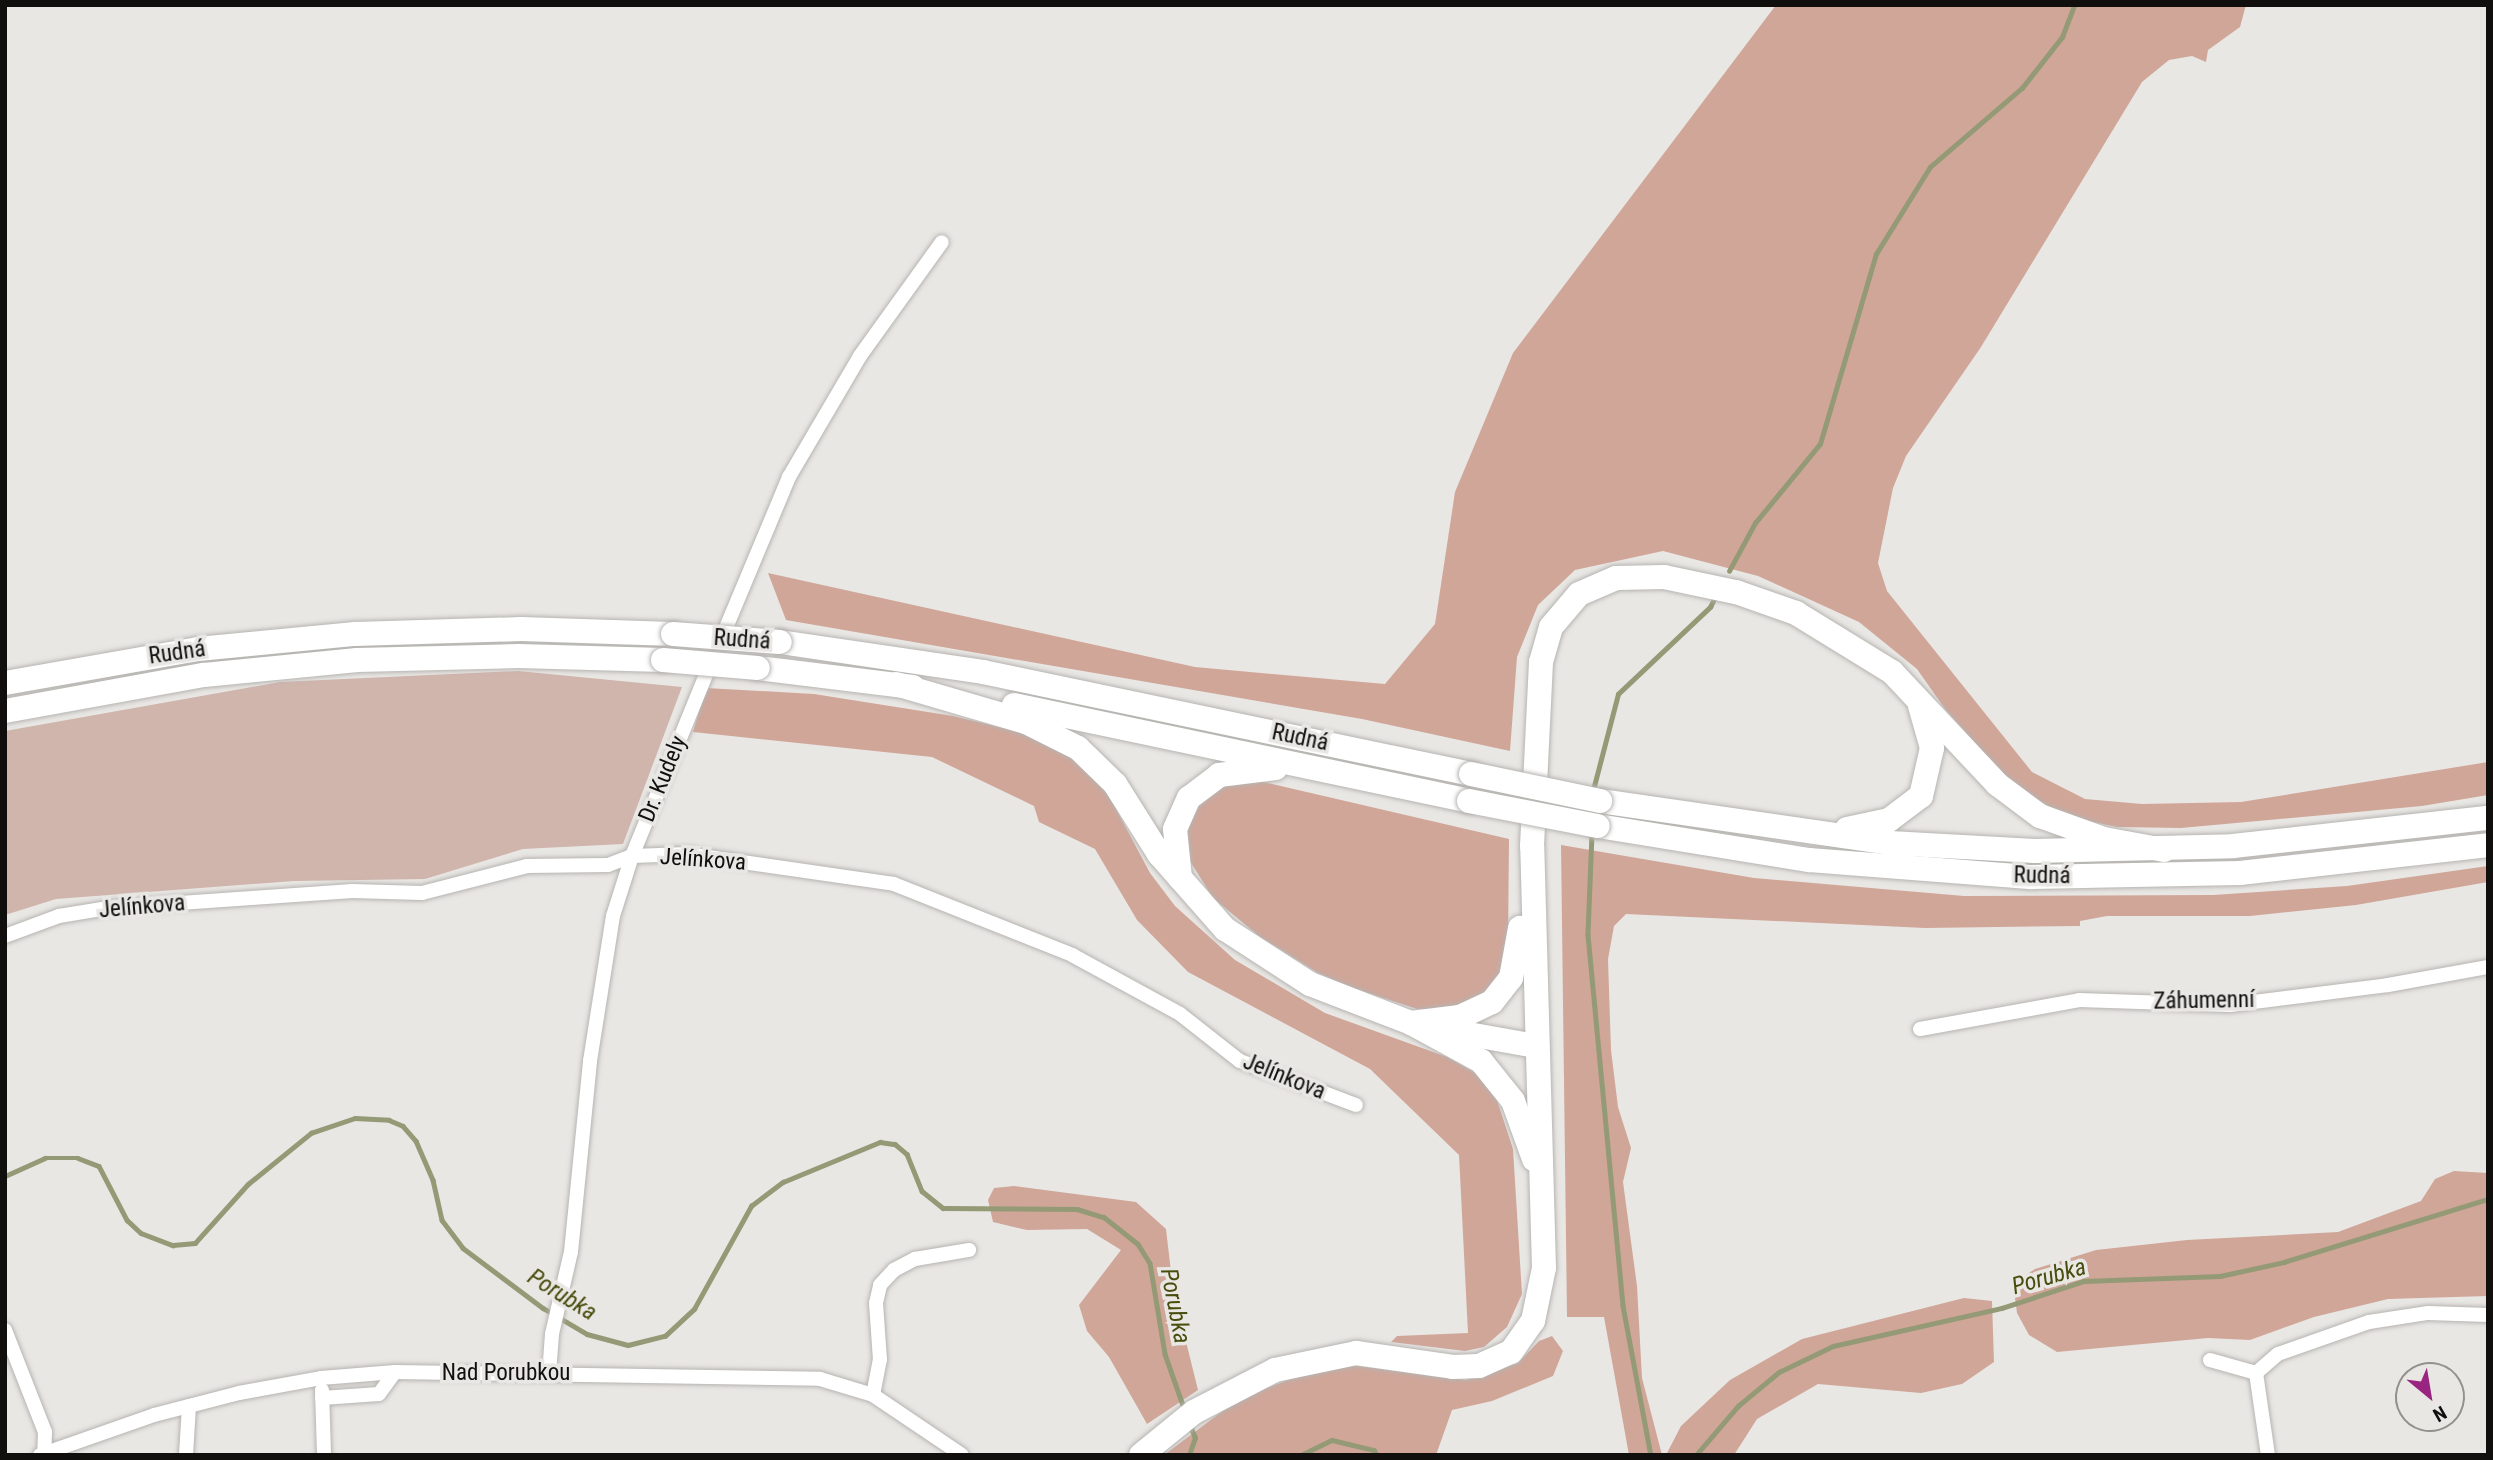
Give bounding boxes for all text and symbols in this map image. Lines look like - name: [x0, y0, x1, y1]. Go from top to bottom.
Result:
- street label: Rudná: [713, 624, 771, 656]
- street label: Rudná: [147, 635, 207, 671]
- street label: Rudná: [1269, 719, 1331, 757]
- street label: Dr. Kudely: [633, 732, 693, 826]
- street label: Jelínkova: [659, 843, 747, 877]
- street label: Rudná: [2013, 862, 2071, 890]
- street label: Jelínkova: [98, 889, 186, 925]
- street label: Záhumenní: [2153, 986, 2255, 1016]
- street label: Jelínkova: [1239, 1048, 1329, 1106]
- water label: Porubka: [2009, 1253, 2089, 1301]
- water label: Porubka: [522, 1263, 602, 1327]
- water label: Porubka: [1154, 1266, 1196, 1346]
- street label: Nad Porubkou: [442, 1359, 570, 1387]
- north arrow: [2395, 1362, 2465, 1432]
- text: N: [2429, 1401, 2451, 1427]

